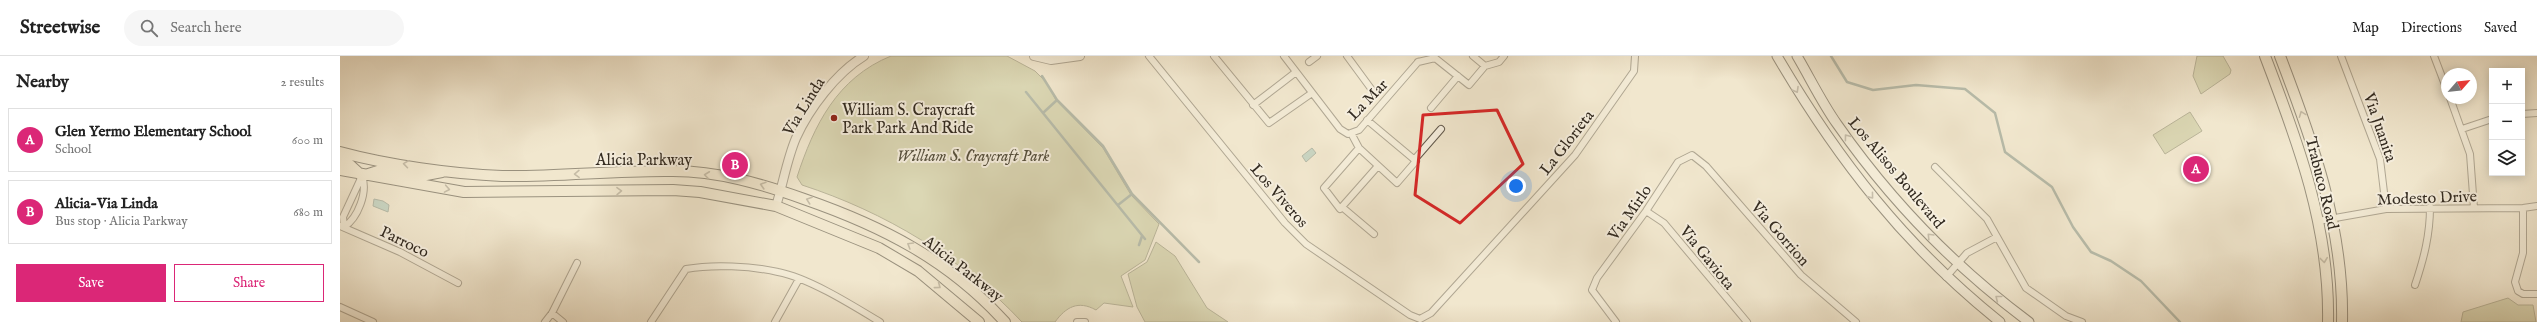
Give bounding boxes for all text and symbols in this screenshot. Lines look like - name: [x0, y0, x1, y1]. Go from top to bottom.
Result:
- search box: [124, 10, 404, 46]
- text: Streetwise: [20, 16, 100, 40]
- icon: search: [138, 17, 160, 39]
- text: Search here: [170, 18, 242, 37]
- text: Map: [2352, 19, 2379, 37]
- text: Directions: [2401, 19, 2462, 37]
- text: Saved: [2484, 19, 2517, 37]
- north arrow: [2441, 68, 2477, 104]
- map controls: [2489, 68, 2525, 176]
- button: +: [2489, 68, 2525, 104]
- text: Nearby: [16, 72, 69, 93]
- text: 2 results: [280, 74, 324, 91]
- street label: Via Linda: [779, 74, 830, 141]
- street label: La Mar: [1344, 76, 1393, 125]
- one-way arrow: [1792, 86, 1799, 93]
- street label: Via Juanita: [2358, 90, 2400, 165]
- place label: William S. Craycraft Park Park And Ride: [842, 101, 976, 139]
- button: −: [2489, 104, 2525, 140]
- street label: La Glorieta: [1536, 107, 1599, 180]
- one-way arrow: [2299, 110, 2307, 117]
- marker: William S. Craycraft Park Park And Ride: [829, 113, 839, 123]
- street label: Los Alisos Boulevard: [1843, 113, 1948, 234]
- text: Glen Yermo Elementary School: [55, 122, 251, 141]
- text: A: [26, 132, 34, 149]
- text: 600 m: [292, 132, 323, 149]
- one-way arrow: [1845, 134, 1852, 141]
- street label: Trabuco Road: [2300, 135, 2342, 233]
- button: layers: [2489, 140, 2525, 176]
- text: School: [55, 141, 92, 158]
- park label: William S. Craycraft Park: [897, 147, 1050, 167]
- pin: B: [722, 150, 748, 180]
- street label: Alicia Parkway: [595, 151, 692, 171]
- pin: A: [2183, 154, 2209, 184]
- one-way arrow: [403, 160, 409, 169]
- street label: Los Viveros: [1245, 160, 1312, 233]
- one-way arrow: [574, 170, 580, 178]
- one-way arrow: [704, 171, 710, 180]
- your location: [1506, 176, 1526, 196]
- one-way arrow: [760, 181, 767, 190]
- street label: Via Mirlo: [1604, 181, 1657, 246]
- one-way arrow: [444, 185, 450, 193]
- one-way arrow: [616, 187, 622, 195]
- street label: Modesto Drive: [2377, 187, 2477, 211]
- one-way arrow: [1866, 192, 1873, 199]
- text: Alicia-Via Linda: [55, 194, 158, 213]
- one-way arrow: [805, 197, 812, 205]
- street label: Via Gorrion: [1745, 197, 1813, 271]
- text: B: [26, 204, 34, 221]
- text: 680 m: [293, 204, 323, 221]
- text: Bus stop · Alicia Parkway: [55, 213, 188, 230]
- street label: Via Gaviota: [1674, 221, 1738, 295]
- street label: Parroco: [376, 222, 432, 263]
- street label: Alicia Parkway: [918, 231, 1007, 307]
- one-way arrow: [1927, 233, 1935, 241]
- one-way arrow: [907, 242, 914, 250]
- one-way arrow: [2319, 257, 2328, 263]
- button: Save: [16, 264, 166, 302]
- button: Share: [174, 264, 324, 302]
- one-way arrow: [933, 282, 940, 289]
- one-way arrow: [1995, 296, 2003, 303]

